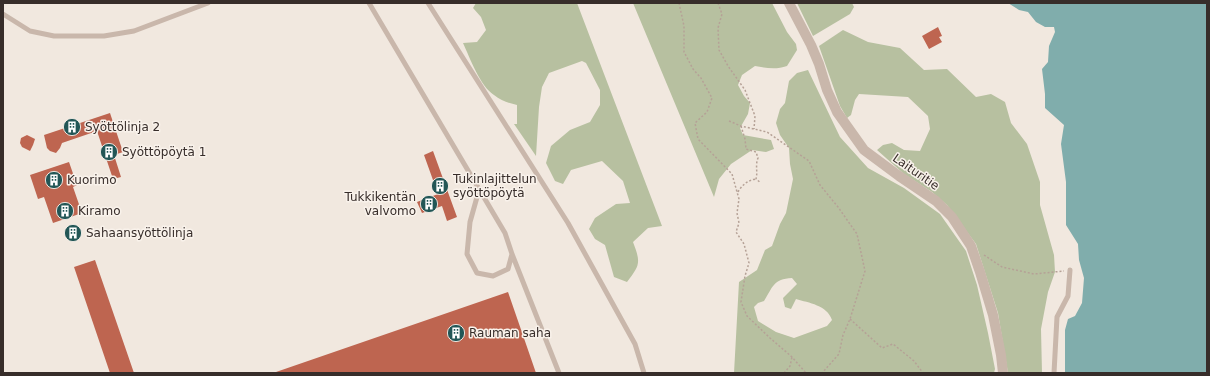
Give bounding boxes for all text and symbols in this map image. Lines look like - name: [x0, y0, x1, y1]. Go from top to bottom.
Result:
- building icon: Syöttölinja 2: [62, 117, 82, 137]
- place label: Syöttölinja 2: [85, 120, 160, 134]
- building icon: Syöttöpöytä 1: [99, 142, 119, 162]
- place label: Syöttöpöytä 1: [122, 145, 206, 159]
- street label: Laituritie: [890, 151, 942, 193]
- building icon: Kuorimo: [44, 170, 64, 190]
- place label: Tukinlajittelun syöttöpöytä: [452, 172, 537, 200]
- place label: Kuorimo: [67, 173, 117, 187]
- building icon: Tukinlajittelun syöttöpöytä: [430, 176, 450, 196]
- place label: Tukkikentän valvomo: [343, 190, 416, 218]
- building icon: Tukkikentän valvomo: [419, 194, 439, 214]
- building icon: Kiramo: [55, 201, 75, 221]
- place label: Kiramo: [78, 204, 121, 218]
- building icon: Sahaansyöttölinja: [63, 223, 83, 243]
- place label: Sahaansyöttölinja: [86, 226, 193, 240]
- building icon: Rauman saha: [446, 323, 466, 343]
- place label: Rauman saha: [469, 326, 551, 340]

